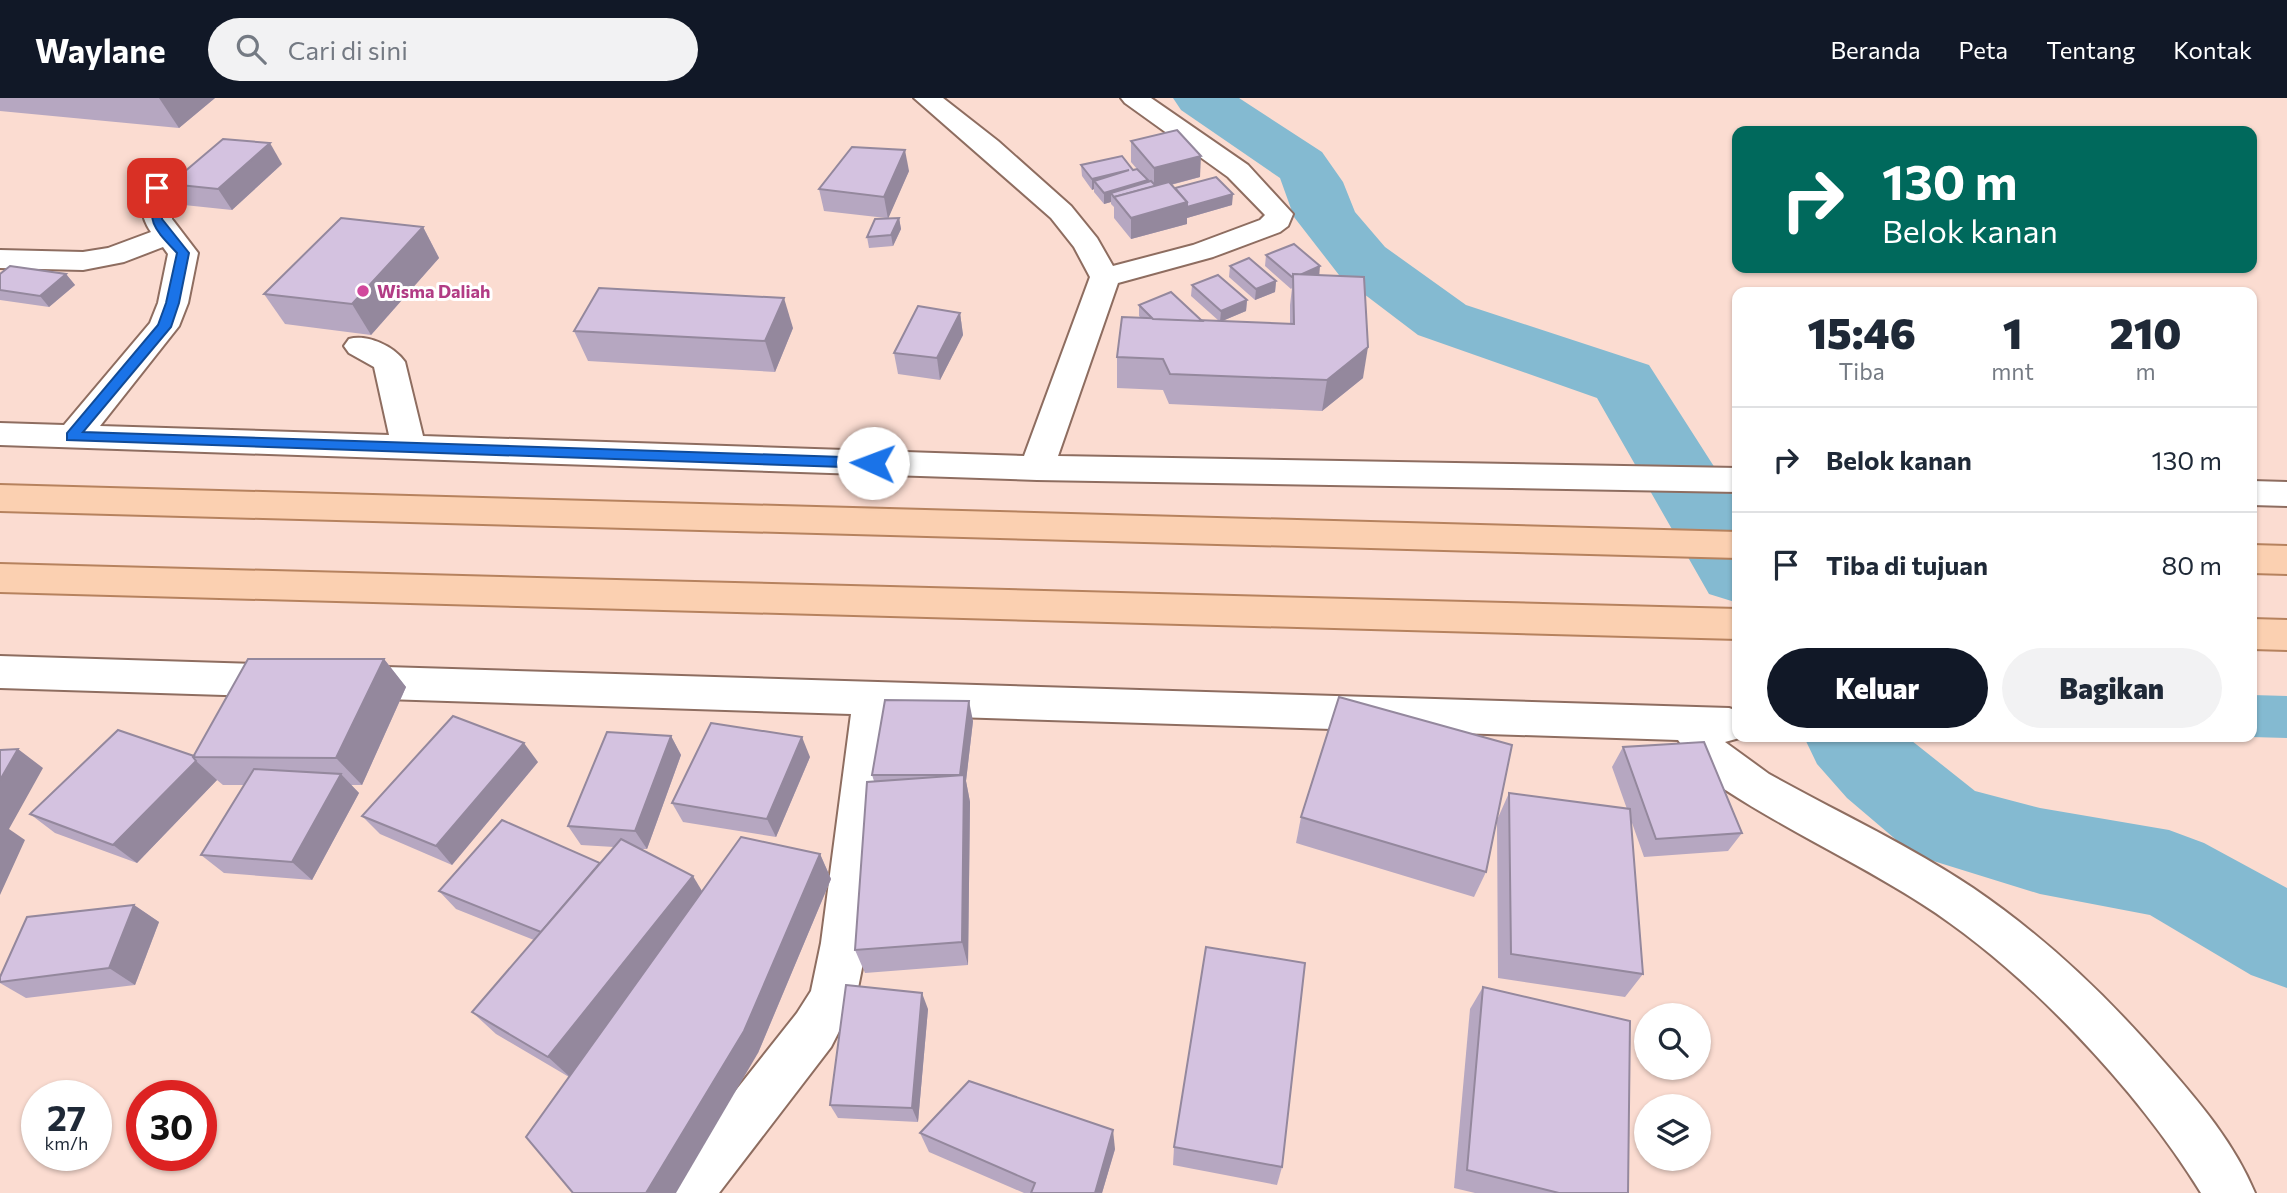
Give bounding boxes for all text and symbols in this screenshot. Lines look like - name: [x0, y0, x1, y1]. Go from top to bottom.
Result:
- search box: [208, 18, 698, 81]
- text: Waylane: [35, 29, 166, 70]
- icon: search: [232, 30, 270, 68]
- text: Cari di sini: [288, 34, 408, 65]
- text: Beranda: [1830, 35, 1921, 64]
- text: Peta: [1959, 35, 2008, 64]
- text: Tentang: [2046, 35, 2135, 64]
- text: Kontak: [2173, 35, 2252, 64]
- text: 130 m: [1882, 150, 2017, 210]
- icon: right: [1767, 154, 1858, 245]
- pin: [127, 158, 187, 218]
- icon: arrive: [138, 169, 176, 207]
- text: Belok kanan: [1882, 210, 2058, 250]
- place label: Wisma Daliah: [377, 280, 490, 302]
- marker: Wisma Daliah: [355, 283, 371, 299]
- text: 15:46: [1807, 306, 1916, 358]
- text: 1: [2003, 306, 2022, 358]
- text: 210: [2109, 306, 2182, 358]
- text: Tiba: [1838, 357, 1885, 385]
- text: mnt: [1991, 357, 2034, 385]
- text: m: [2135, 357, 2156, 385]
- position arrow: [836, 426, 910, 500]
- icon: right: [1767, 441, 1805, 479]
- text: Belok kanan: [1826, 444, 1972, 475]
- text: 130 m: [2151, 444, 2222, 475]
- icon: arrive: [1767, 546, 1805, 584]
- text: Tiba di tujuan: [1826, 549, 1988, 580]
- text: 80 m: [2162, 549, 2222, 580]
- button: Keluar: [1767, 648, 1988, 728]
- button: Bagikan: [2002, 648, 2222, 728]
- map controls: [1634, 1003, 1711, 1171]
- button: search: [1634, 1003, 1711, 1080]
- speed limit sign: 30: [126, 1080, 217, 1171]
- button: layers: [1634, 1094, 1711, 1171]
- text: 27: [47, 1095, 86, 1138]
- text: km/h: [45, 1132, 88, 1154]

